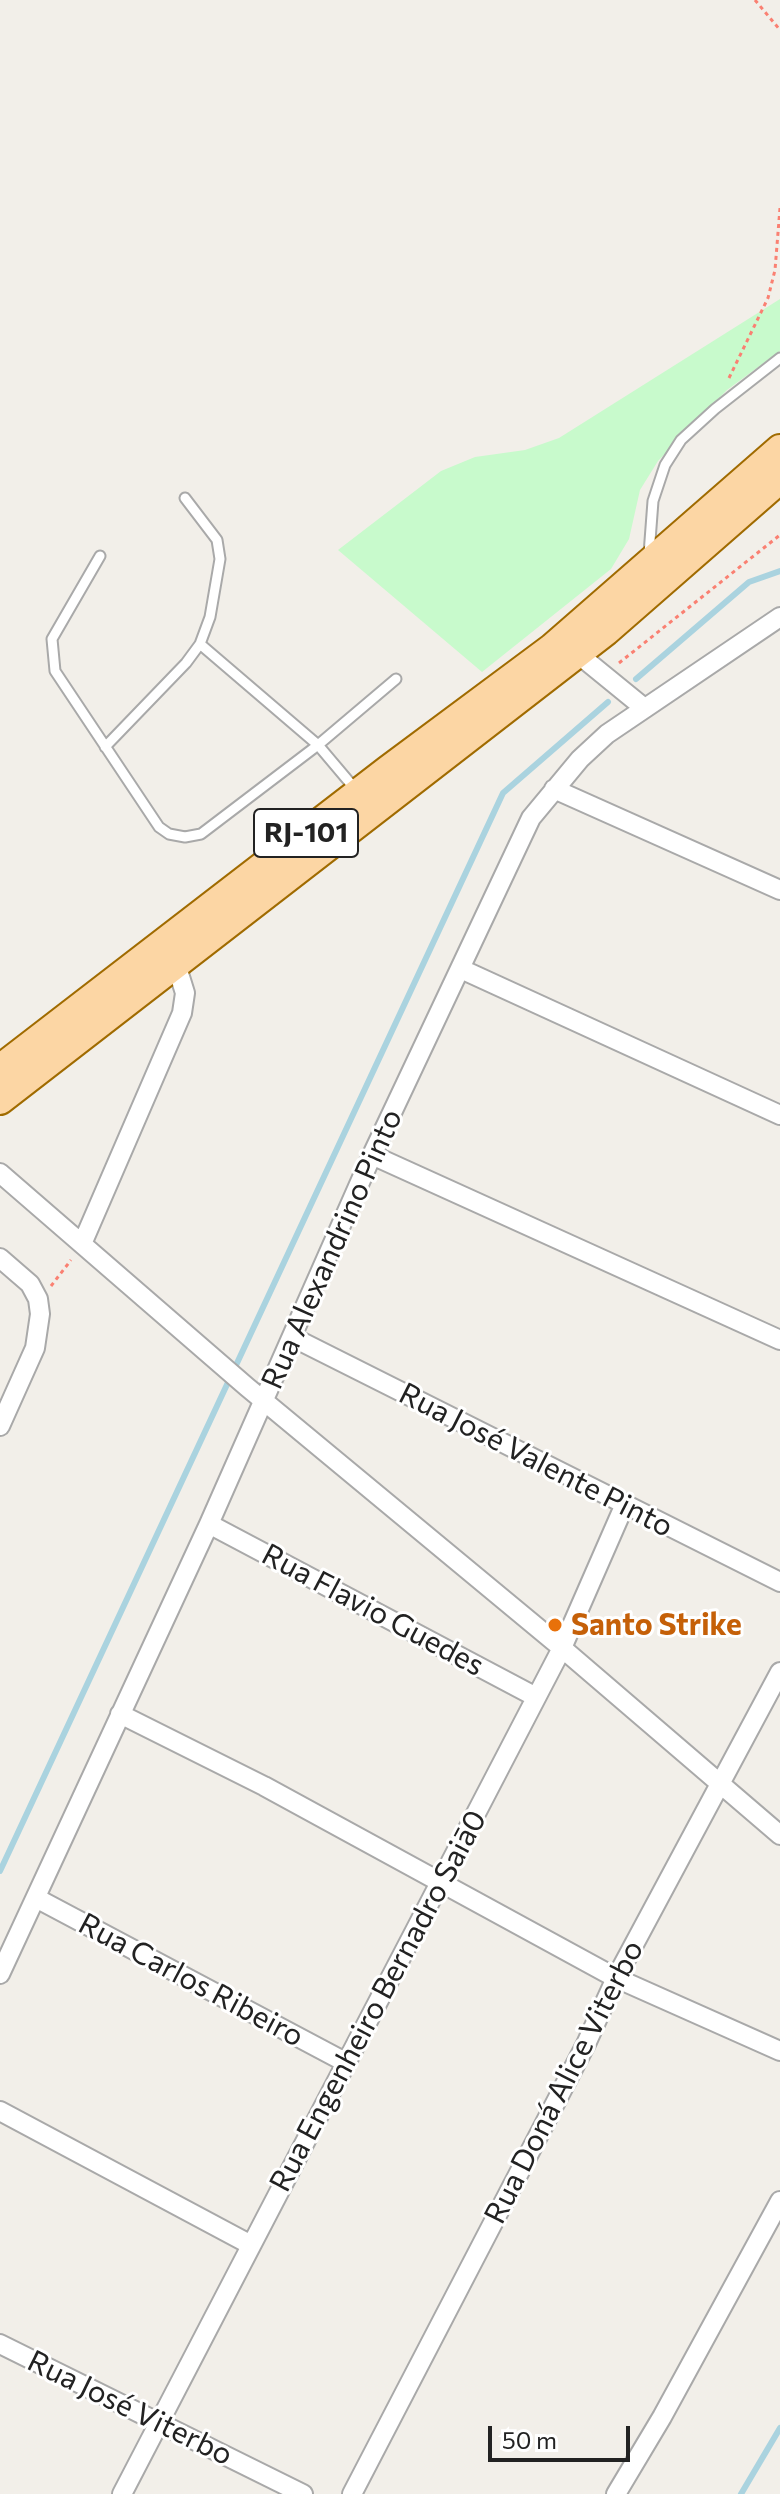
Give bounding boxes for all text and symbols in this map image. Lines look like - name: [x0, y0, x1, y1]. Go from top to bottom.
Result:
- road number: RJ-101: [254, 809, 358, 857]
- street label: Rua Alexandrino Pinto: [254, 1103, 410, 1395]
- street label: Rua José Valente Pinto: [393, 1375, 679, 1545]
- street label: Rua Flavio Guedes: [256, 1536, 490, 1684]
- place label: Santo Strike: [571, 1607, 742, 1643]
- marker: Santo Strike: [546, 1616, 564, 1634]
- street label: Rua Engenheiro Bernadro Saiā0: [262, 1804, 494, 2198]
- street label: Rua Carlos Ribeiro: [72, 1906, 310, 2054]
- street label: Rua Doná Alice Viterbo: [477, 1934, 651, 2230]
- street label: Rua José Viterbo: [22, 2343, 238, 2473]
- scale bar: [492, 2410, 634, 2460]
- text: 50 m: [502, 2425, 557, 2454]

